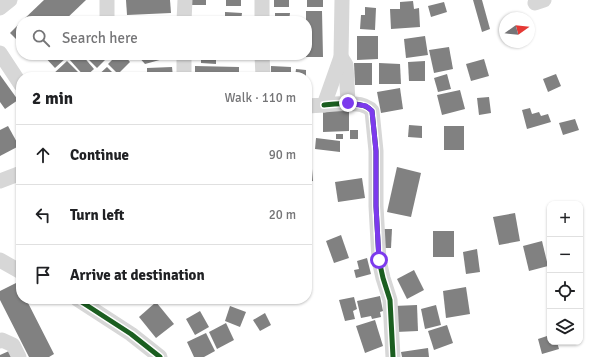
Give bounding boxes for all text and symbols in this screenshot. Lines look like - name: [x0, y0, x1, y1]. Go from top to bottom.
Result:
- north arrow: [499, 12, 535, 48]
- search box: [16, 16, 312, 60]
- icon: search: [30, 27, 52, 49]
- text: Search here: [62, 29, 138, 47]
- text: 2 min: [32, 88, 73, 109]
- text: Walk · 110 m: [225, 90, 296, 106]
- route end: [339, 94, 357, 112]
- icon: ahead: [32, 144, 54, 166]
- text: Continue: [70, 146, 129, 164]
- text: 90 m: [269, 147, 296, 163]
- map controls: [547, 201, 583, 345]
- button: +: [547, 201, 583, 237]
- icon: left: [32, 204, 54, 226]
- text: Turn left: [70, 206, 124, 224]
- text: 20 m: [269, 207, 296, 223]
- button: −: [547, 237, 583, 273]
- route start: [370, 251, 388, 269]
- icon: arrive: [32, 264, 54, 286]
- text: Arrive at destination: [70, 266, 205, 284]
- button: locate: [547, 273, 583, 309]
- button: layers: [547, 309, 583, 345]

